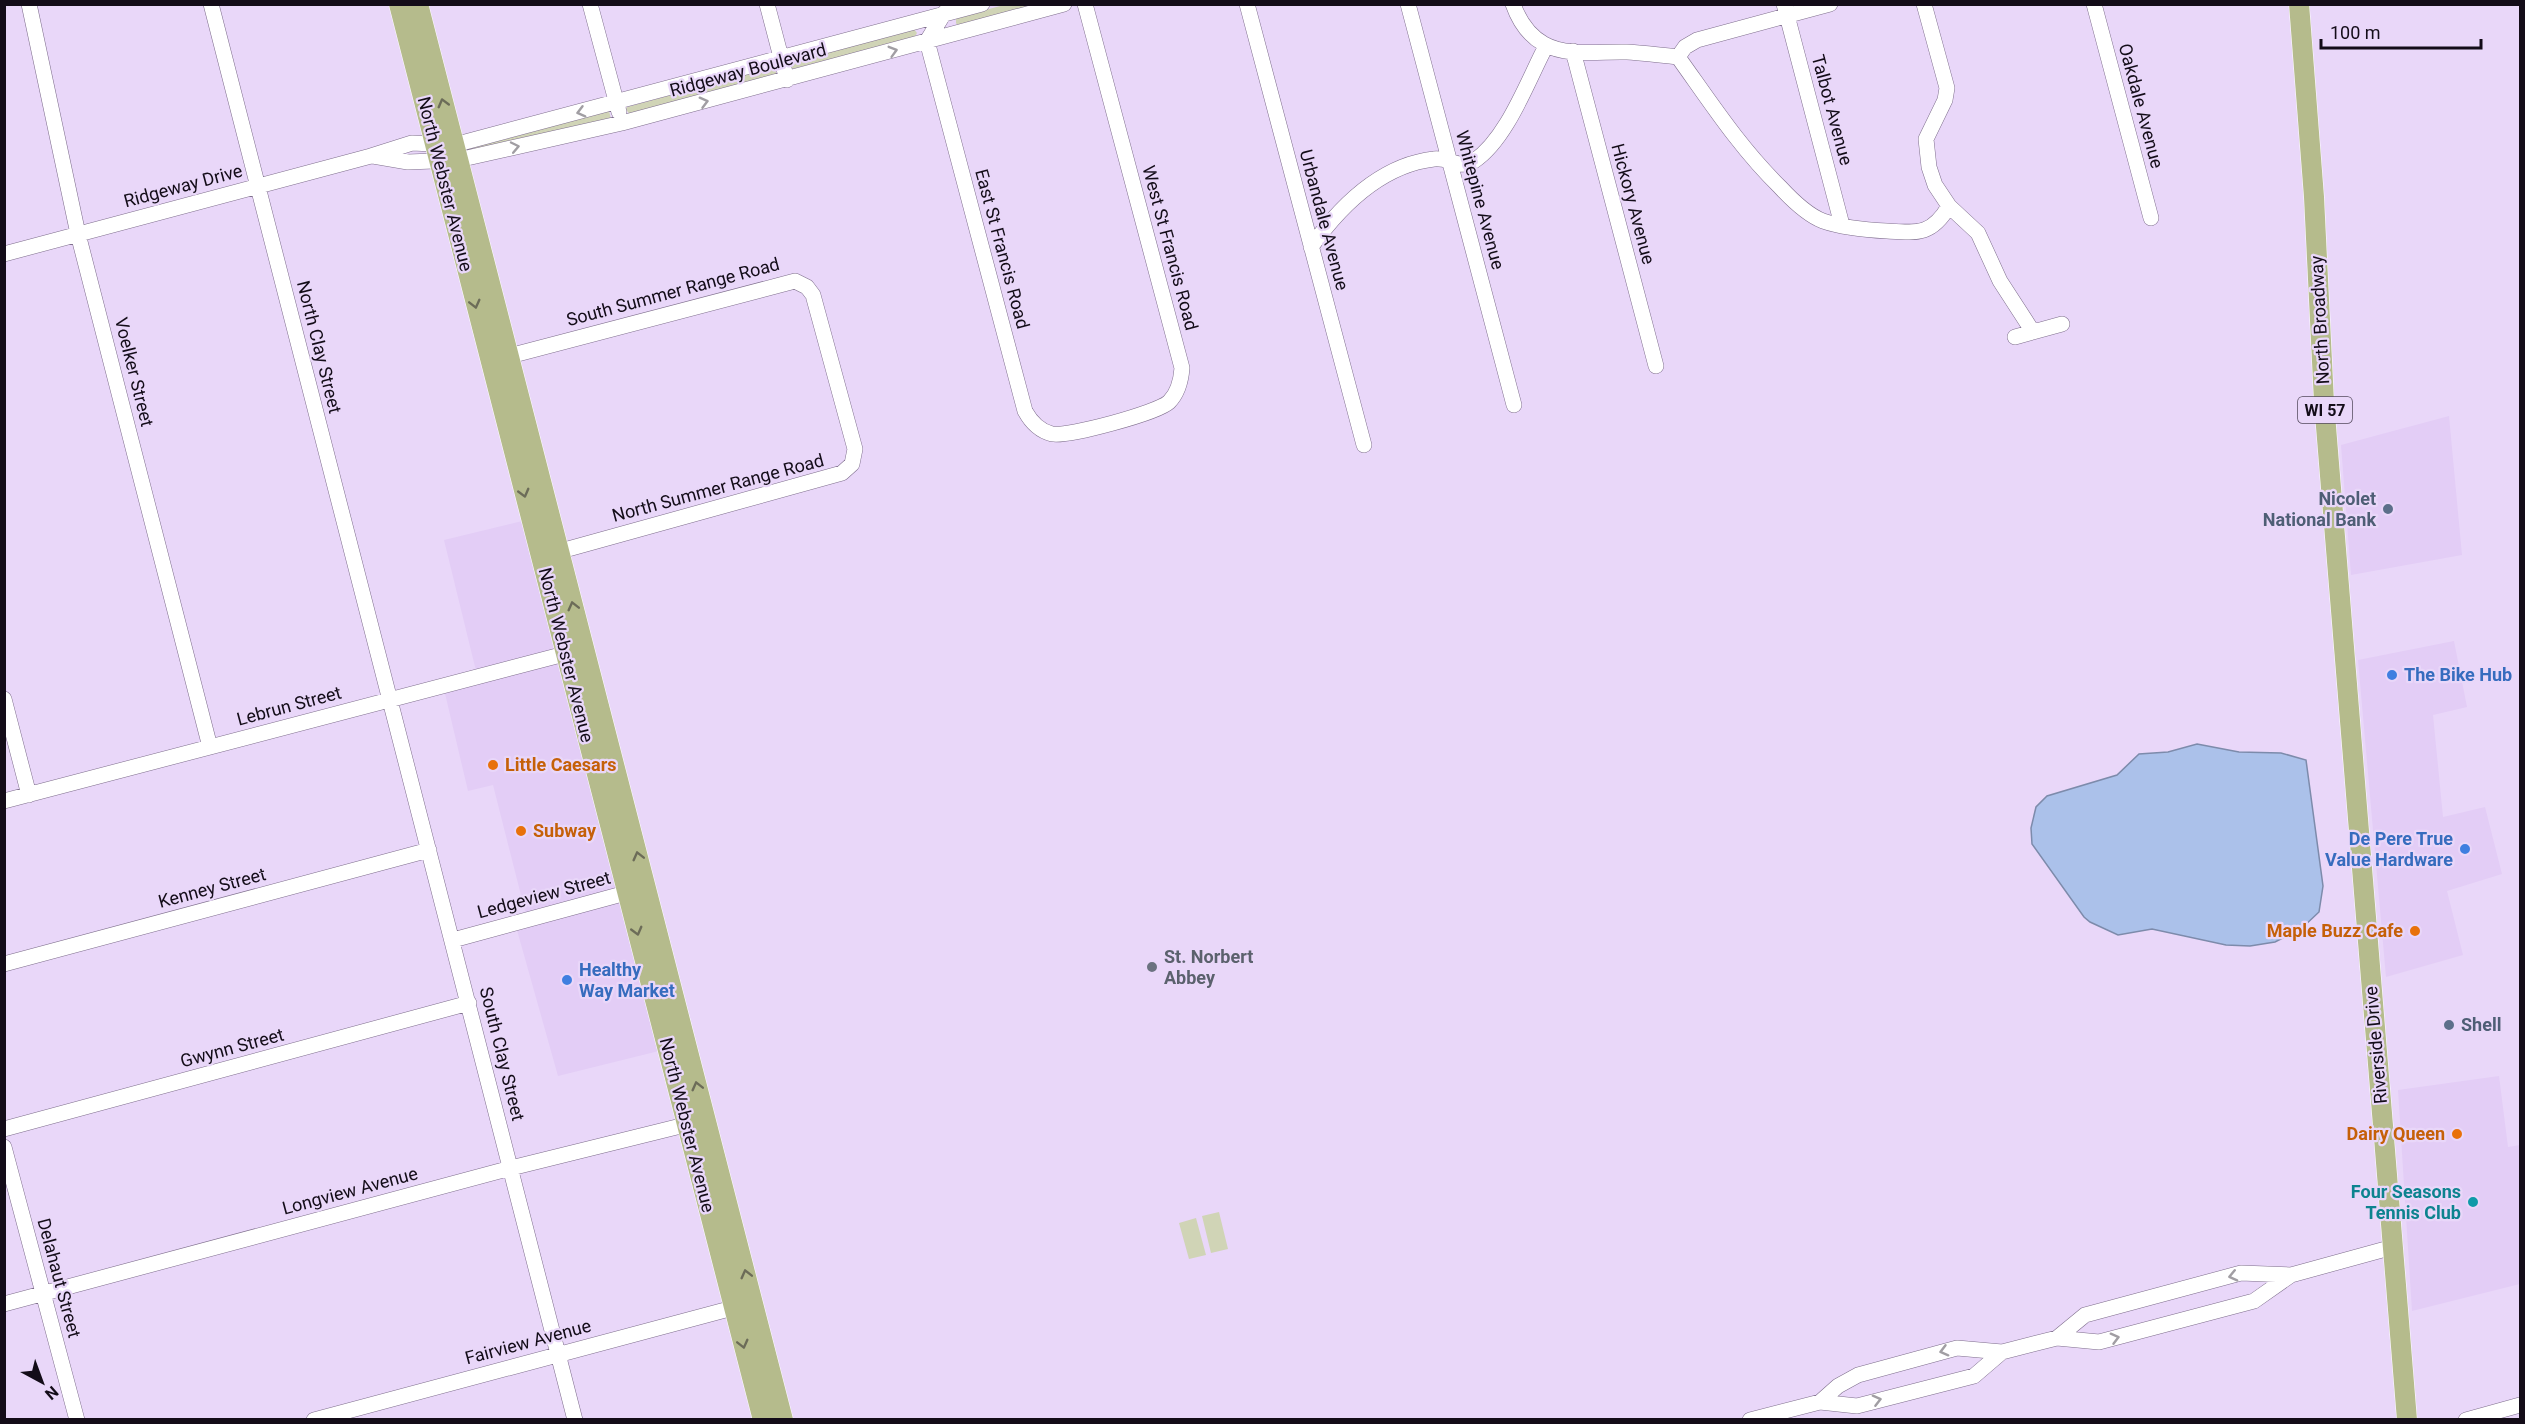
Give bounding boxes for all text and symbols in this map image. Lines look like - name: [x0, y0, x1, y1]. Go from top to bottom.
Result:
- scale bar: [2321, 12, 2482, 50]
- text: 100 m: [2330, 22, 2381, 43]
- street label: Ridgeway Boulevard: [667, 39, 828, 101]
- street label: Oakdale Avenue: [2115, 41, 2168, 171]
- one-way arrow: [888, 45, 898, 58]
- street label: Talbot Avenue: [1808, 52, 1857, 167]
- street label: North Webster Avenue: [414, 94, 477, 273]
- one-way arrow: [699, 96, 709, 109]
- one-way arrow: [438, 98, 451, 108]
- one-way arrow: [576, 105, 587, 117]
- street label: Whitepine Avenue: [1452, 128, 1509, 272]
- one-way arrow: [510, 141, 520, 154]
- street label: Hickory Avenue: [1607, 141, 1660, 267]
- street label: Urbandale Avenue: [1296, 147, 1353, 293]
- street label: Ridgeway Drive: [121, 160, 244, 211]
- street label: West St Francis Road: [1138, 163, 1203, 333]
- street label: East St Francis Road: [971, 167, 1034, 331]
- street label: South Summer Range Road: [564, 253, 782, 330]
- street label: North Broadway: [2306, 255, 2333, 385]
- street label: North Clay Street: [293, 278, 346, 416]
- one-way arrow: [468, 298, 480, 309]
- street label: Voelker Street: [111, 315, 158, 429]
- road number: WI 57: [2298, 397, 2352, 423]
- street label: North Summer Range Road: [610, 449, 826, 526]
- one-way arrow: [516, 487, 529, 497]
- place label: Nicolet National Bank: [2263, 488, 2376, 530]
- marker: Nicolet National Bank: [2381, 502, 2395, 516]
- street label: North Webster Avenue: [535, 565, 598, 744]
- one-way arrow: [568, 602, 581, 612]
- place label: The Bike Hub: [2404, 664, 2512, 685]
- marker: The Bike Hub: [2385, 668, 2399, 682]
- street label: Lebrun Street: [234, 681, 343, 730]
- place label: Little Caesars: [505, 754, 617, 775]
- marker: Little Caesars: [486, 758, 500, 772]
- place label: Subway: [533, 820, 597, 841]
- marker: Subway: [514, 824, 528, 838]
- place label: De Pere True Value Hardware: [2325, 828, 2453, 870]
- marker: De Pere True Value Hardware: [2458, 842, 2472, 856]
- one-way arrow: [632, 851, 645, 861]
- street label: Kenney Street: [156, 863, 268, 912]
- street label: Ledgeview Street: [475, 867, 613, 922]
- place label: Maple Buzz Cafe: [2267, 920, 2403, 941]
- marker: Maple Buzz Cafe: [2408, 924, 2422, 938]
- one-way arrow: [630, 926, 642, 936]
- place label: St. Norbert Abbey: [1164, 946, 1253, 988]
- place label: Healthy Way Market: [579, 959, 675, 1001]
- marker: St. Norbert Abbey: [1145, 960, 1159, 974]
- marker: Healthy Way Market: [560, 973, 574, 987]
- street label: South Clay Street: [476, 985, 529, 1123]
- street label: Riverside Drive: [2360, 985, 2391, 1105]
- place label: Shell: [2461, 1014, 2501, 1035]
- marker: Shell: [2442, 1018, 2456, 1032]
- street label: Gwynn Street: [178, 1024, 286, 1071]
- street label: North Webster Avenue: [656, 1035, 719, 1214]
- one-way arrow: [692, 1081, 704, 1091]
- place label: Dairy Queen: [2347, 1123, 2445, 1144]
- marker: Dairy Queen: [2450, 1127, 2464, 1141]
- street label: Longview Avenue: [280, 1162, 420, 1219]
- place label: Four Seasons Tennis Club: [2351, 1181, 2461, 1223]
- marker: Four Seasons Tennis Club: [2466, 1195, 2480, 1209]
- street label: Delahaut Street: [33, 1216, 86, 1340]
- one-way arrow: [2228, 1268, 2238, 1281]
- one-way arrow: [740, 1270, 753, 1280]
- street label: Fairview Avenue: [463, 1315, 593, 1368]
- one-way arrow: [2110, 1332, 2120, 1345]
- one-way arrow: [736, 1339, 749, 1349]
- one-way arrow: [1940, 1344, 1950, 1357]
- north arrow: [12, 1352, 72, 1412]
- text: N: [41, 1382, 62, 1404]
- one-way arrow: [1872, 1395, 1882, 1408]

